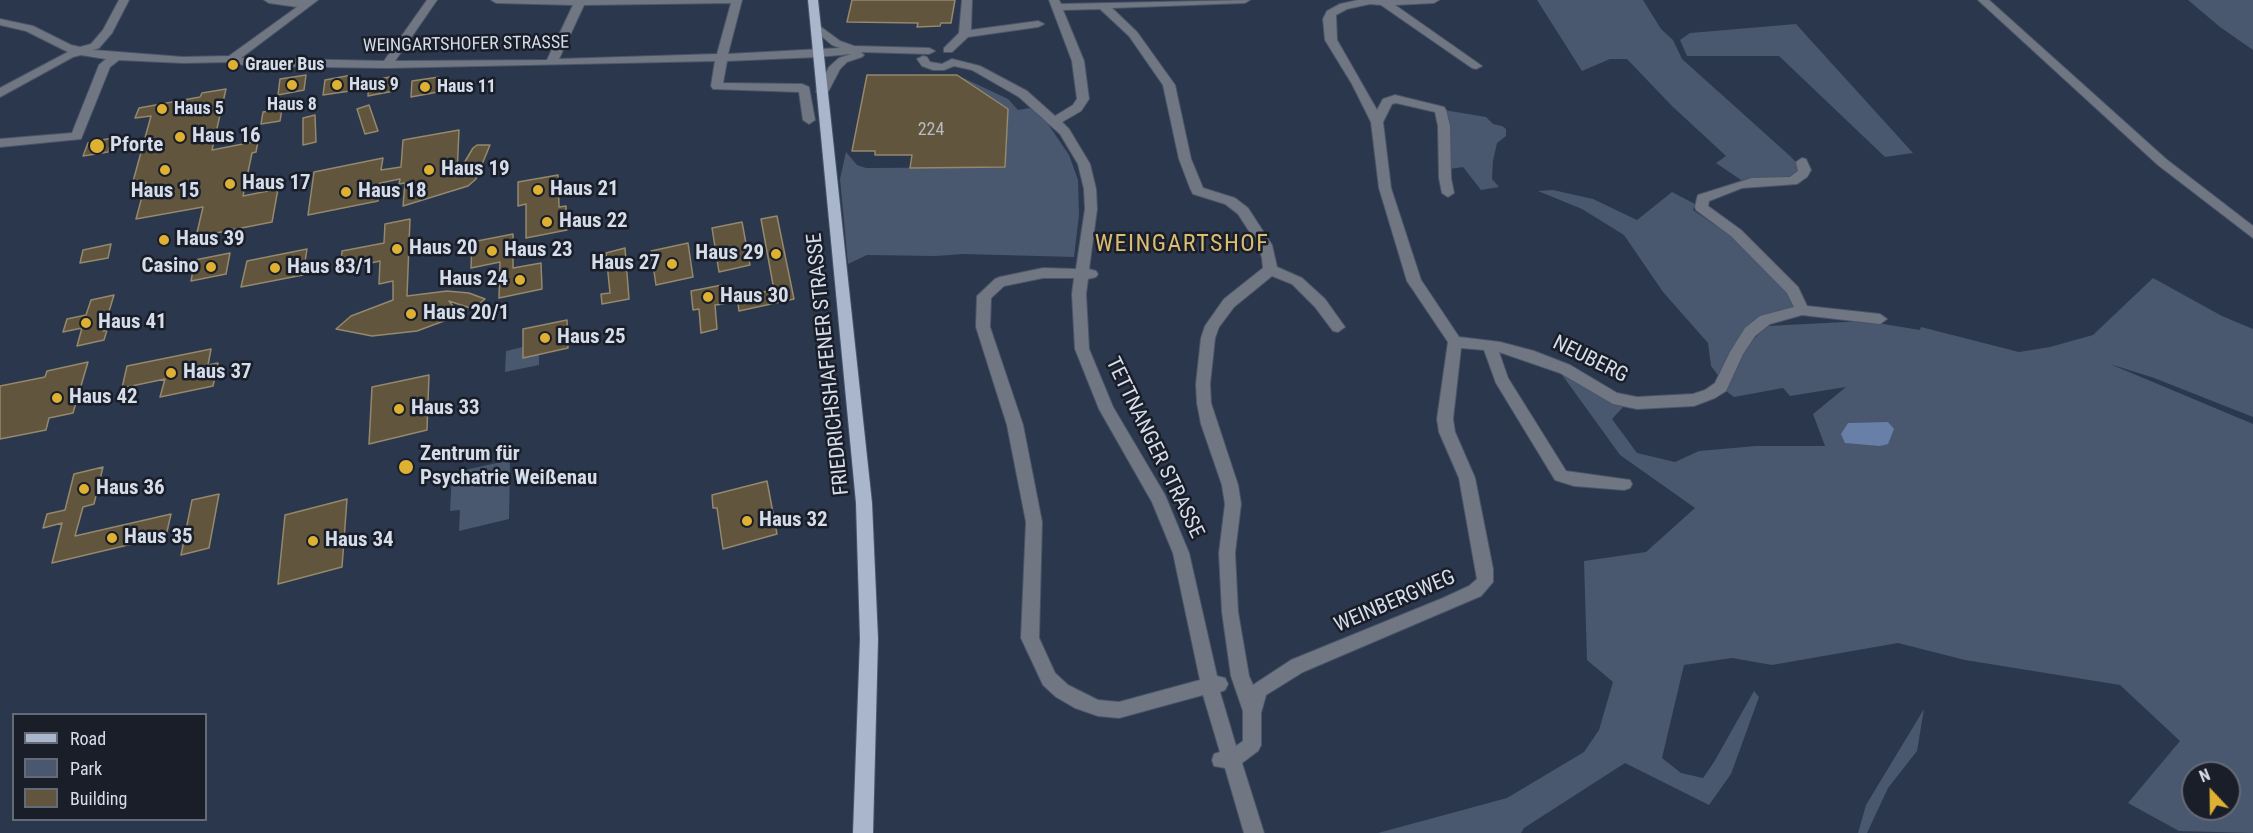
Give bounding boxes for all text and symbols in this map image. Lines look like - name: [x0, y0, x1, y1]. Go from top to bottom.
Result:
- street label: WEINGARTSHOFER STRASSE: [363, 32, 569, 58]
- place label: Grauer Bus: [245, 54, 324, 76]
- marker: Grauer Bus: [226, 58, 240, 72]
- place label: Haus 9: [349, 74, 399, 96]
- place label: Haus 11: [437, 76, 496, 98]
- marker: Haus 8: [285, 78, 299, 92]
- marker: Haus 9: [330, 78, 344, 92]
- marker: Haus 11: [418, 80, 432, 94]
- place label: Haus 8: [267, 94, 317, 116]
- place label: Haus 5: [174, 98, 224, 120]
- marker: Haus 5: [155, 102, 169, 116]
- house number: 224: [918, 119, 944, 141]
- place label: Haus 16: [192, 124, 261, 150]
- marker: Haus 16: [173, 130, 187, 144]
- place label: Pforte: [110, 133, 163, 159]
- marker: Pforte: [88, 137, 106, 155]
- place label: Haus 19: [441, 157, 510, 183]
- marker: Haus 15: [158, 163, 172, 177]
- marker: Haus 19: [422, 163, 436, 177]
- place label: Haus 17: [242, 171, 311, 197]
- marker: Haus 17: [223, 177, 237, 191]
- place label: Haus 21: [550, 177, 619, 203]
- place label: Haus 15: [131, 179, 199, 205]
- place label: Haus 18: [358, 179, 427, 205]
- marker: Haus 21: [531, 183, 545, 197]
- marker: Haus 18: [339, 185, 353, 199]
- place label: Haus 22: [559, 209, 628, 235]
- marker: Haus 22: [540, 215, 554, 229]
- place label: Haus 39: [176, 227, 245, 253]
- district label: WEINGARTSHOF: [1095, 231, 1269, 259]
- street label: FRIEDRICHSHAFENER STRASSE: [803, 232, 855, 496]
- marker: Haus 39: [157, 233, 171, 247]
- place label: Haus 20: [409, 236, 478, 262]
- place label: Haus 23: [504, 238, 573, 264]
- place label: Haus 29: [695, 241, 764, 267]
- marker: Haus 20: [390, 242, 404, 256]
- marker: Haus 23: [485, 244, 499, 258]
- marker: Haus 29: [769, 247, 783, 261]
- place label: Haus 27: [591, 251, 660, 277]
- place label: Casino: [142, 254, 199, 280]
- place label: Haus 83/1: [287, 255, 373, 281]
- marker: Haus 27: [665, 257, 679, 271]
- marker: Casino: [204, 260, 218, 274]
- marker: Haus 83/1: [268, 261, 282, 275]
- place label: Haus 24: [439, 267, 508, 293]
- marker: Haus 24: [513, 273, 527, 287]
- place label: Haus 30: [720, 284, 789, 310]
- marker: Haus 30: [701, 290, 715, 304]
- place label: Haus 20/1: [423, 301, 509, 327]
- marker: Haus 20/1: [404, 307, 418, 321]
- place label: Haus 41: [98, 310, 167, 336]
- marker: Haus 41: [79, 316, 93, 330]
- place label: Haus 25: [557, 325, 626, 351]
- marker: Haus 25: [538, 331, 552, 345]
- street label: NEUBERG: [1548, 331, 1632, 389]
- street label: TETTNANGER STRASSE: [1099, 353, 1209, 543]
- place label: Haus 37: [183, 360, 252, 386]
- marker: Haus 37: [164, 366, 178, 380]
- place label: Haus 42: [69, 385, 138, 411]
- marker: Haus 42: [50, 391, 64, 405]
- place label: Haus 33: [411, 396, 480, 422]
- marker: Haus 33: [392, 402, 406, 416]
- place label: Zentrum für Psychatrie Weißenau: [420, 442, 597, 492]
- marker: Zentrum für Psychatrie Weißenau: [397, 458, 415, 476]
- place label: Haus 36: [96, 476, 165, 502]
- marker: Haus 36: [77, 482, 91, 496]
- place label: Haus 32: [759, 508, 828, 534]
- marker: Haus 32: [740, 514, 754, 528]
- place label: Haus 35: [124, 525, 193, 551]
- place label: Haus 34: [325, 528, 394, 554]
- marker: Haus 35: [105, 531, 119, 545]
- marker: Haus 34: [306, 534, 320, 548]
- street label: WEINBERGWEG: [1331, 565, 1459, 639]
- legend: [12, 713, 207, 821]
- text: Road: [70, 728, 106, 749]
- text: Park: [70, 758, 102, 779]
- north arrow: [2181, 761, 2241, 821]
- text: N: [2197, 765, 2213, 786]
- text: Building: [70, 788, 127, 809]

